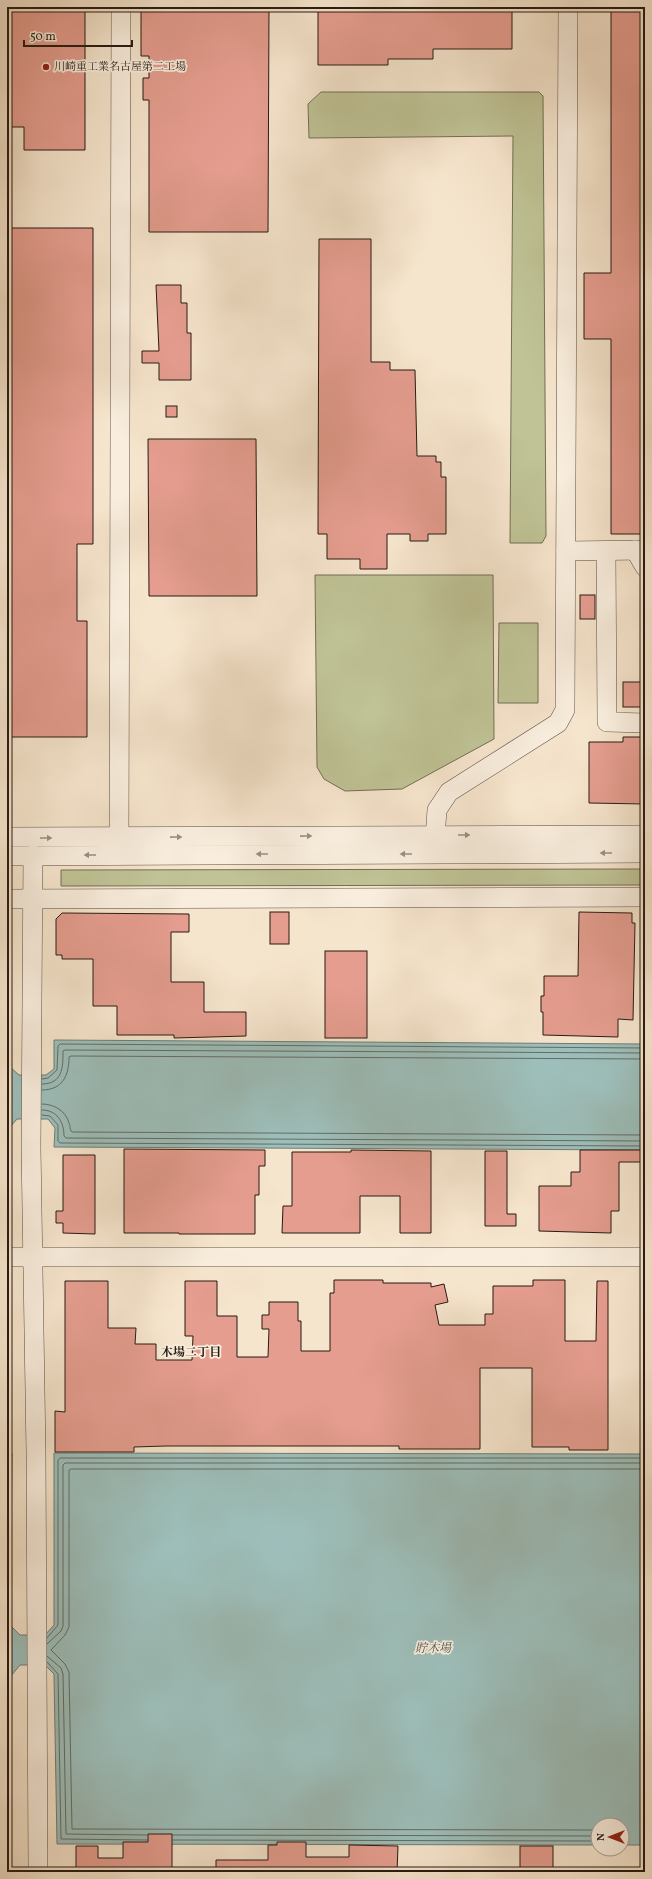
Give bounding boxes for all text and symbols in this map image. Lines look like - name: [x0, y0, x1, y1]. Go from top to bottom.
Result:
- scale bar: [24, 22, 132, 48]
- text: 50 m: [30, 29, 56, 45]
- place label: 川崎重工業名古屋第二工場: [54, 60, 186, 75]
- marker: 川崎重工業名古屋第二工場: [41, 62, 51, 72]
- one-way arrow: [458, 832, 471, 838]
- one-way arrow: [300, 833, 313, 839]
- one-way arrow: [40, 834, 52, 841]
- one-way arrow: [170, 834, 183, 840]
- one-way arrow: [599, 850, 612, 856]
- one-way arrow: [255, 851, 268, 857]
- one-way arrow: [399, 851, 412, 857]
- one-way arrow: [83, 852, 96, 858]
- district label: 木場二丁目: [161, 1345, 221, 1361]
- water label: 貯木場: [415, 1641, 452, 1657]
- north arrow: [590, 1817, 630, 1857]
- text: N: [594, 1833, 609, 1841]

